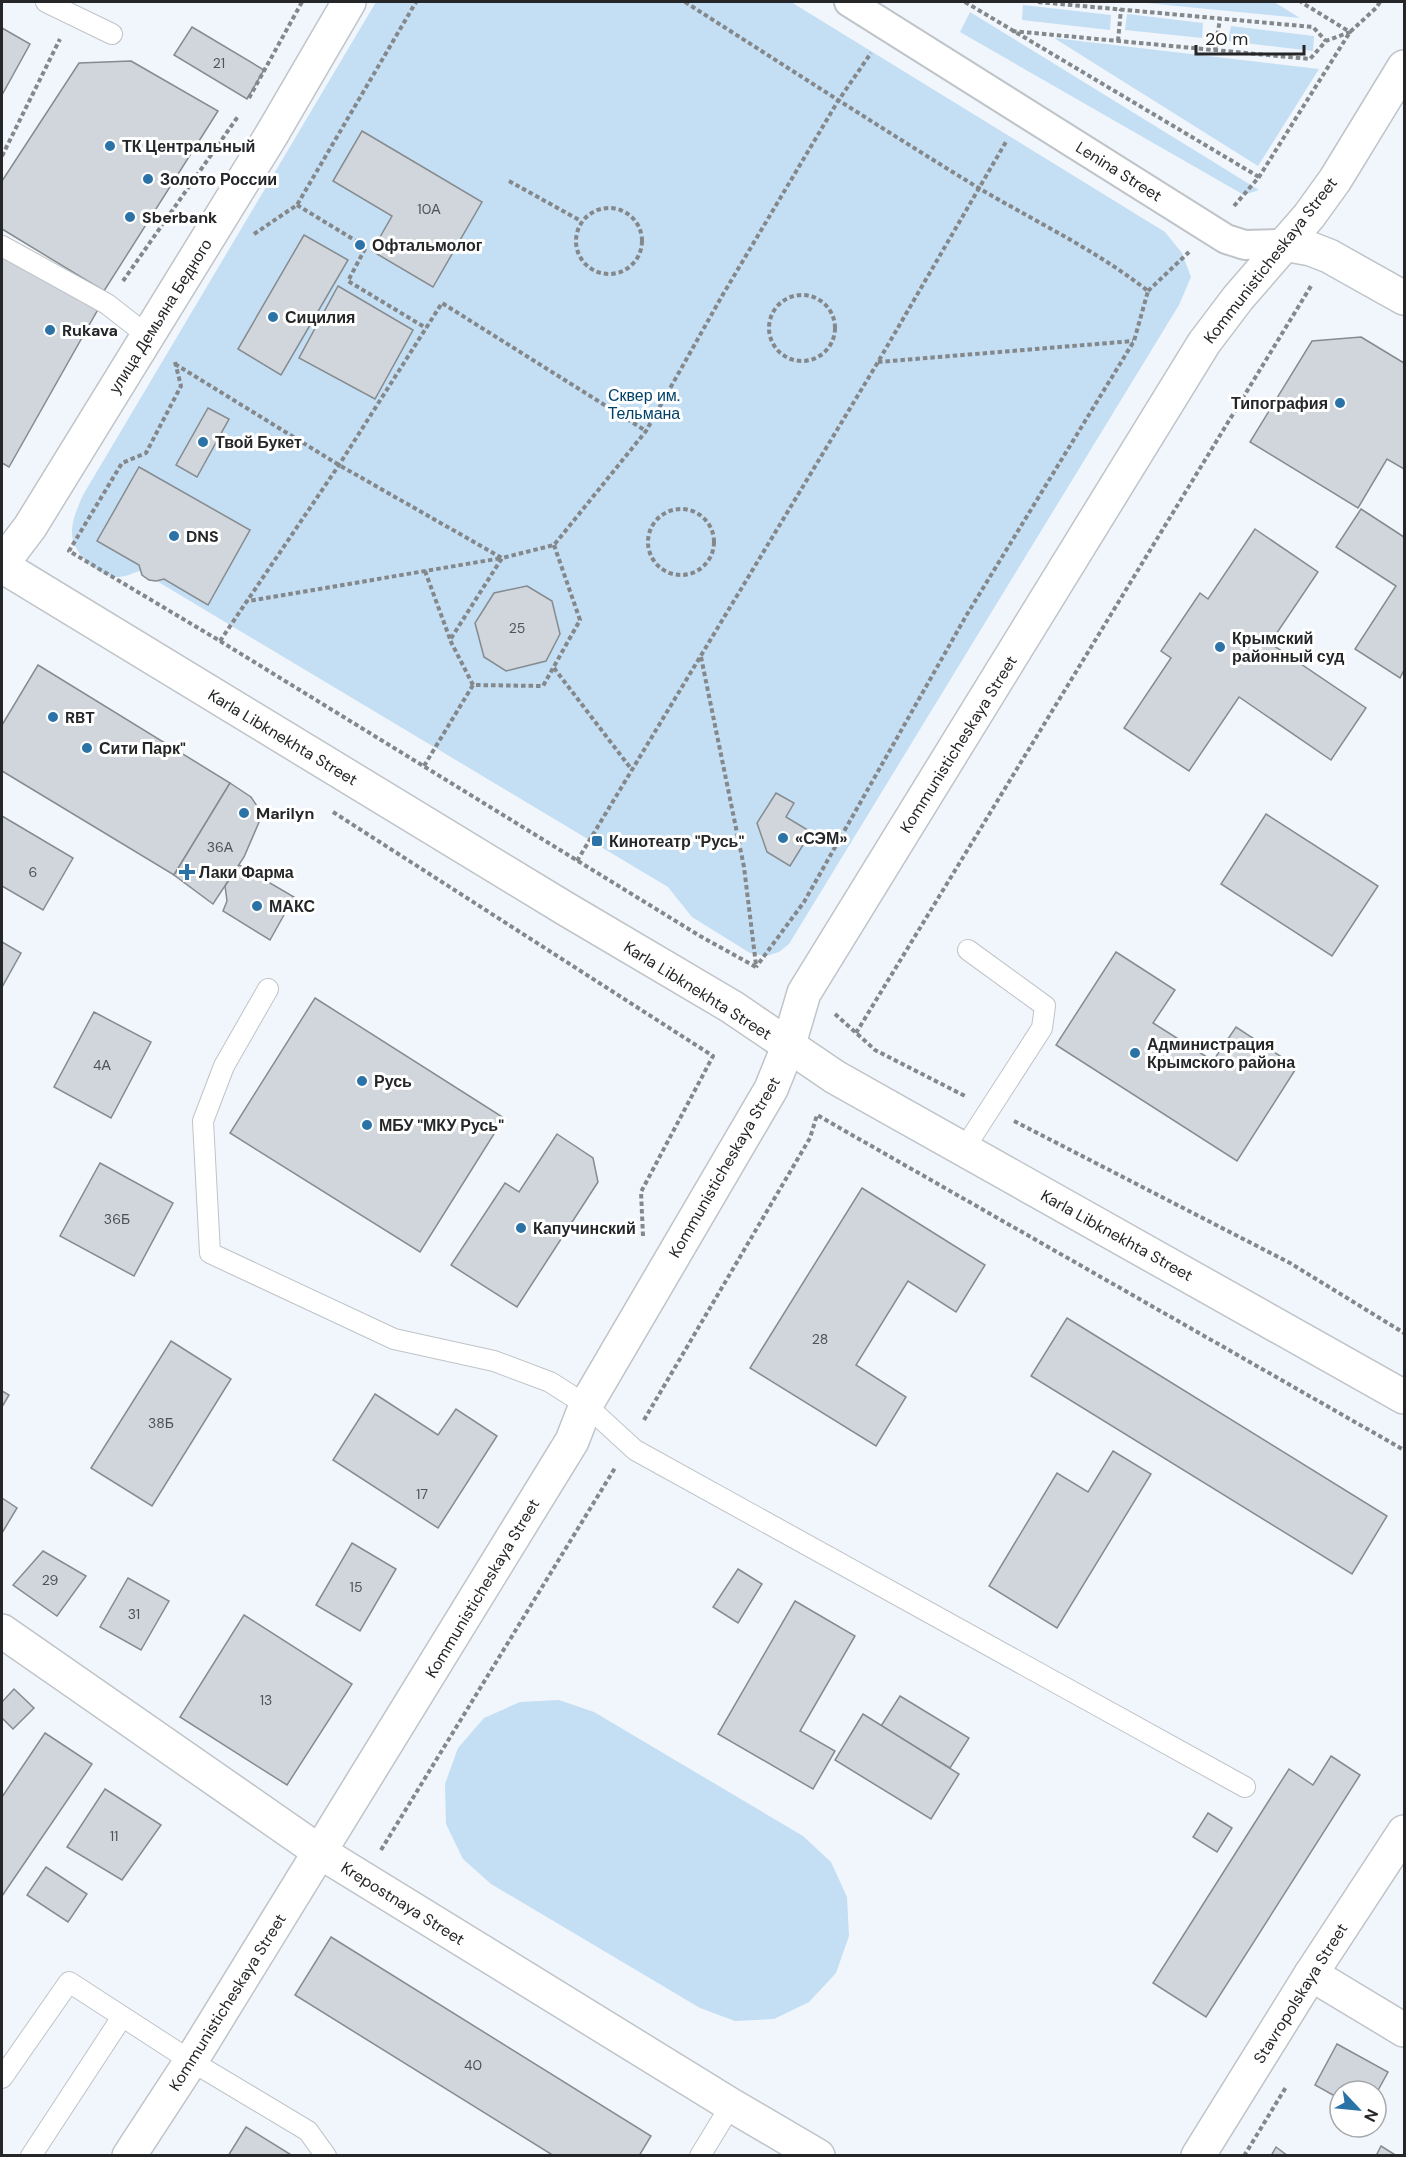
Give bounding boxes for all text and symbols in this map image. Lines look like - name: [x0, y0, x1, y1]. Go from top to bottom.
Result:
- scale bar: [1196, 18, 1304, 56]
- text: 20 m: [1205, 27, 1248, 51]
- house number: 21: [213, 54, 225, 72]
- place label: ТК Центральный: [122, 136, 255, 157]
- street label: Lenina Street: [1072, 137, 1166, 206]
- marker: ТК Центральный: [103, 139, 117, 153]
- place label: Золото России: [160, 169, 277, 190]
- marker: Золото России: [141, 172, 155, 186]
- street label: Kommunisticheskaya Street: [1199, 173, 1342, 348]
- house number: 10А: [417, 200, 441, 218]
- place label: Sberbank: [142, 207, 218, 228]
- marker: Sberbank: [123, 210, 137, 224]
- street label: улица Демьяна Бедного: [104, 235, 217, 398]
- place label: Офтальмолог: [372, 235, 483, 256]
- marker: Офтальмолог: [353, 238, 367, 252]
- place label: Сицилия: [285, 307, 355, 328]
- marker: Сицилия: [266, 310, 280, 324]
- place label: Rukava: [62, 320, 118, 341]
- marker: Rukava: [43, 323, 57, 337]
- park label: Сквер им. Тельмана: [608, 385, 680, 424]
- place label: Типография: [1231, 393, 1328, 414]
- marker: Типография: [1333, 396, 1347, 410]
- place label: Твой Букет: [215, 432, 302, 453]
- marker: Твой Букет: [196, 435, 210, 449]
- place label: DNS: [186, 526, 219, 547]
- marker: DNS: [167, 529, 181, 543]
- house number: 25: [509, 619, 525, 637]
- place label: Крымский районный суд: [1232, 628, 1344, 667]
- marker: Крымский районный суд: [1213, 640, 1227, 654]
- street label: Kommunisticheskaya Street: [895, 652, 1022, 837]
- street label: Karla Libknekhta Street: [204, 684, 361, 790]
- place label: RBT: [65, 707, 95, 728]
- marker: RBT: [46, 710, 60, 724]
- place label: Сити Парк": [99, 738, 186, 759]
- marker: Сити Парк": [80, 741, 94, 755]
- place label: Marilyn: [256, 803, 314, 824]
- marker: Marilyn: [237, 806, 251, 820]
- place label: «СЭМ»: [795, 828, 848, 849]
- place label: Кинотеатр "Русь": [609, 831, 744, 852]
- marker: «СЭМ»: [776, 831, 790, 845]
- marker: Кинотеатр "Русь": [590, 834, 604, 848]
- house number: 36А: [207, 838, 234, 856]
- place label: Лаки Фарма: [199, 862, 294, 883]
- house number: 6: [29, 863, 37, 881]
- marker: Лаки Фарма: [180, 865, 194, 879]
- place label: МАКС: [269, 896, 315, 917]
- marker: МАКС: [250, 899, 264, 913]
- street label: Karla Libknekhta Street: [620, 936, 776, 1045]
- place label: Администрация Крымского района: [1147, 1034, 1295, 1073]
- marker: Администрация Крымского района: [1128, 1046, 1142, 1060]
- house number: 4А: [93, 1056, 112, 1074]
- place label: Русь: [374, 1071, 412, 1092]
- street label: Kommunisticheskaya Street: [664, 1073, 785, 1261]
- marker: Русь: [355, 1074, 369, 1088]
- place label: МБУ "МКУ Русь": [379, 1115, 504, 1136]
- marker: МБУ "МКУ Русь": [360, 1118, 374, 1132]
- street label: Karla Libknekhta Street: [1037, 1185, 1196, 1286]
- house number: 36Б: [104, 1210, 130, 1228]
- place label: Капучинский: [533, 1218, 636, 1239]
- marker: Капучинский: [514, 1221, 528, 1235]
- house number: 28: [812, 1330, 828, 1348]
- house number: 38Б: [148, 1414, 174, 1432]
- house number: 17: [416, 1485, 428, 1503]
- street label: Kommunisticheskaya Street: [421, 1495, 544, 1682]
- house number: 29: [42, 1571, 59, 1589]
- house number: 15: [350, 1578, 362, 1596]
- house number: 31: [128, 1605, 140, 1623]
- house number: 13: [260, 1691, 272, 1709]
- house number: 11: [110, 1827, 118, 1845]
- street label: Krepostnaya Street: [337, 1857, 468, 1950]
- street label: Kommunisticheskaya Street: [164, 1910, 291, 2095]
- street label: Stavropolskaya Street: [1249, 1919, 1352, 2067]
- house number: 40: [464, 2056, 482, 2074]
- north arrow: [1328, 2079, 1388, 2139]
- text: N: [1359, 2106, 1383, 2125]

